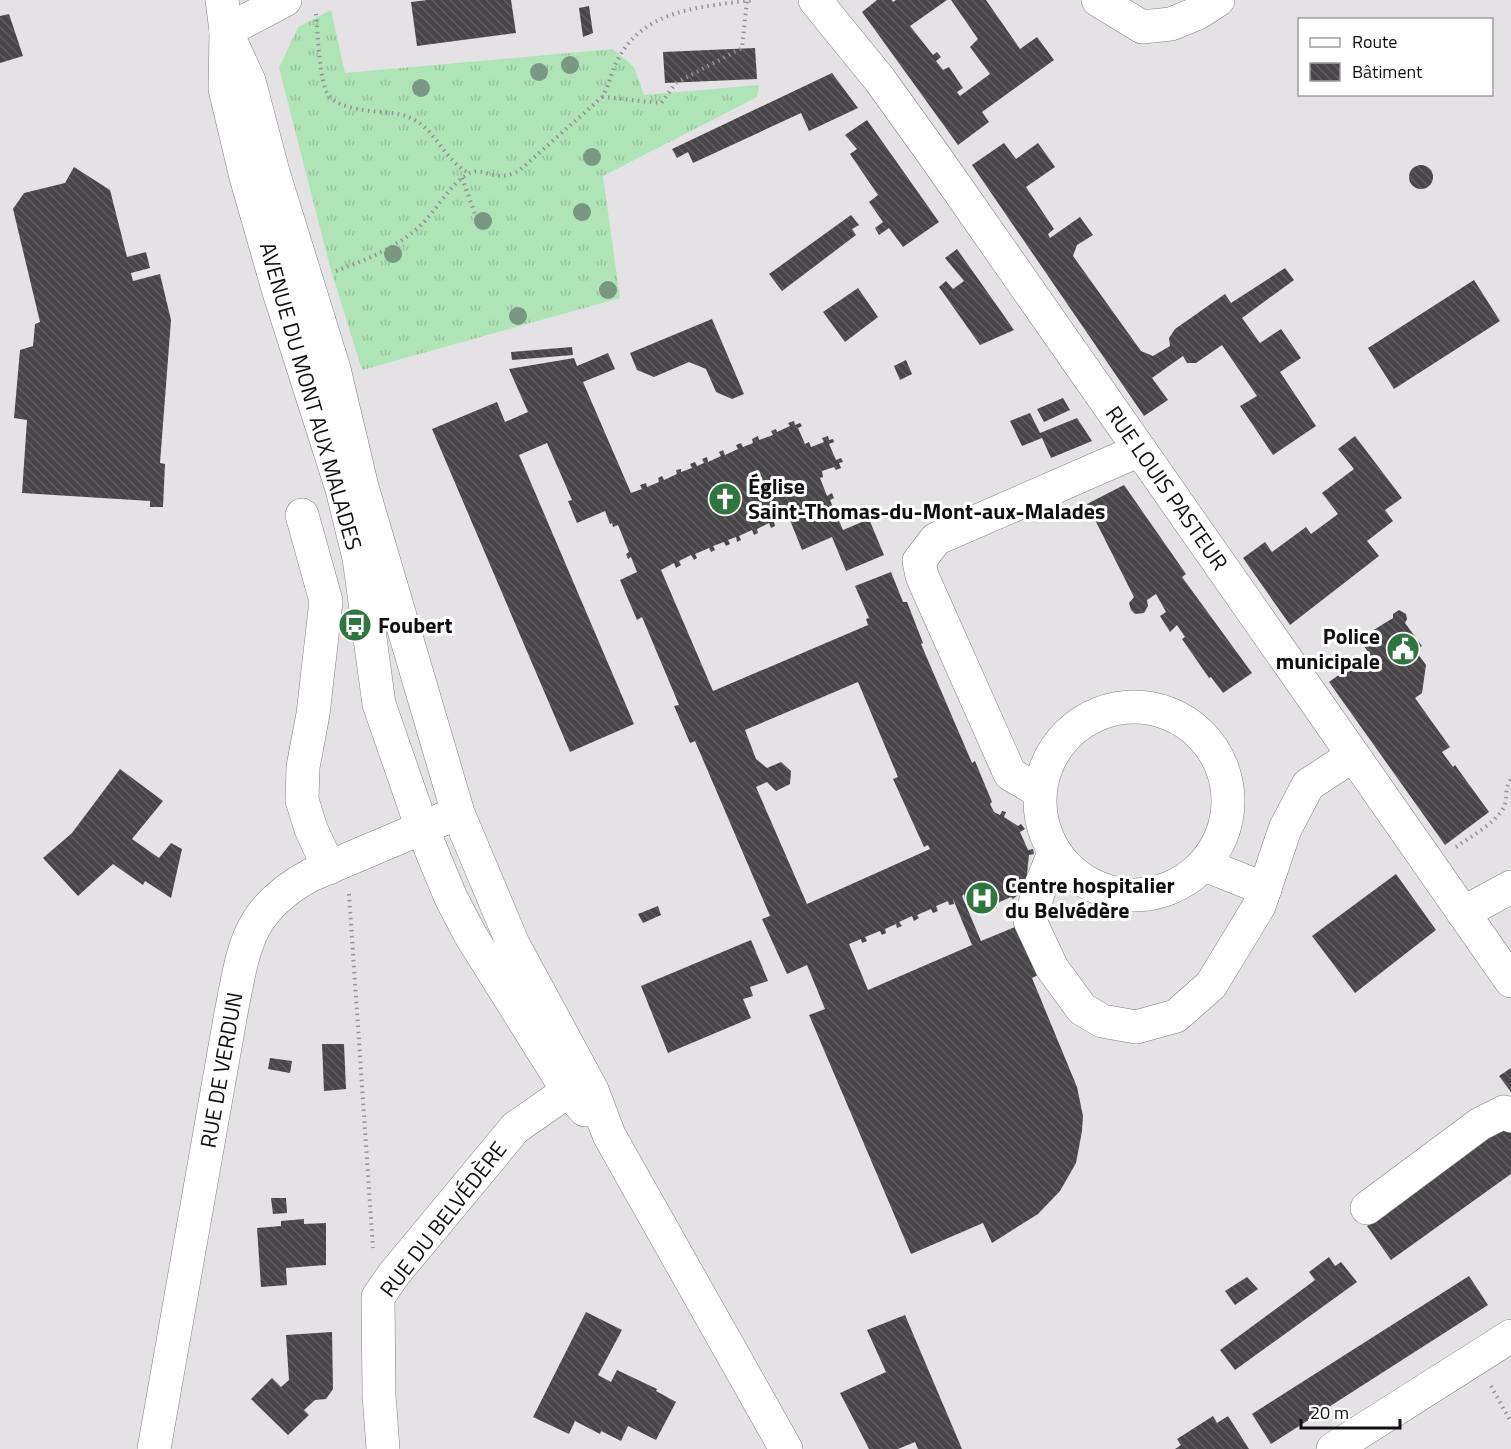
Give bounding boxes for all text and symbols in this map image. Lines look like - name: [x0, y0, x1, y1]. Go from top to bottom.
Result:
- legend: [1298, 18, 1493, 96]
- text: Route: [1352, 28, 1397, 55]
- text: Bâtiment: [1352, 58, 1423, 85]
- street label: AVENUE DU MONT AUX MALADES: [251, 238, 371, 554]
- street label: RUE LOUIS PASTEUR: [1097, 399, 1237, 577]
- place label: Église Saint-Thomas-du-Mont-aux-Malades: [748, 469, 1105, 528]
- church icon: Église Saint-Thomas-du-Mont-aux-Malades: [707, 481, 743, 517]
- bus stop icon: Foubert: [337, 607, 373, 643]
- place label: Foubert: [378, 608, 453, 642]
- place label: Police municipale: [1276, 619, 1380, 678]
- public building icon: Police municipale: [1385, 631, 1421, 667]
- place label: Centre hospitalier du Belvédère: [1005, 868, 1175, 927]
- hospital icon: Centre hospitalier du Belvédère: [964, 880, 1000, 916]
- street label: RUE DE VERDUN: [191, 989, 251, 1151]
- street label: RUE DU BELVÉDÈRE: [371, 1134, 515, 1304]
- scale bar: [1301, 1392, 1400, 1430]
- text: 20 m: [1310, 1399, 1349, 1426]

